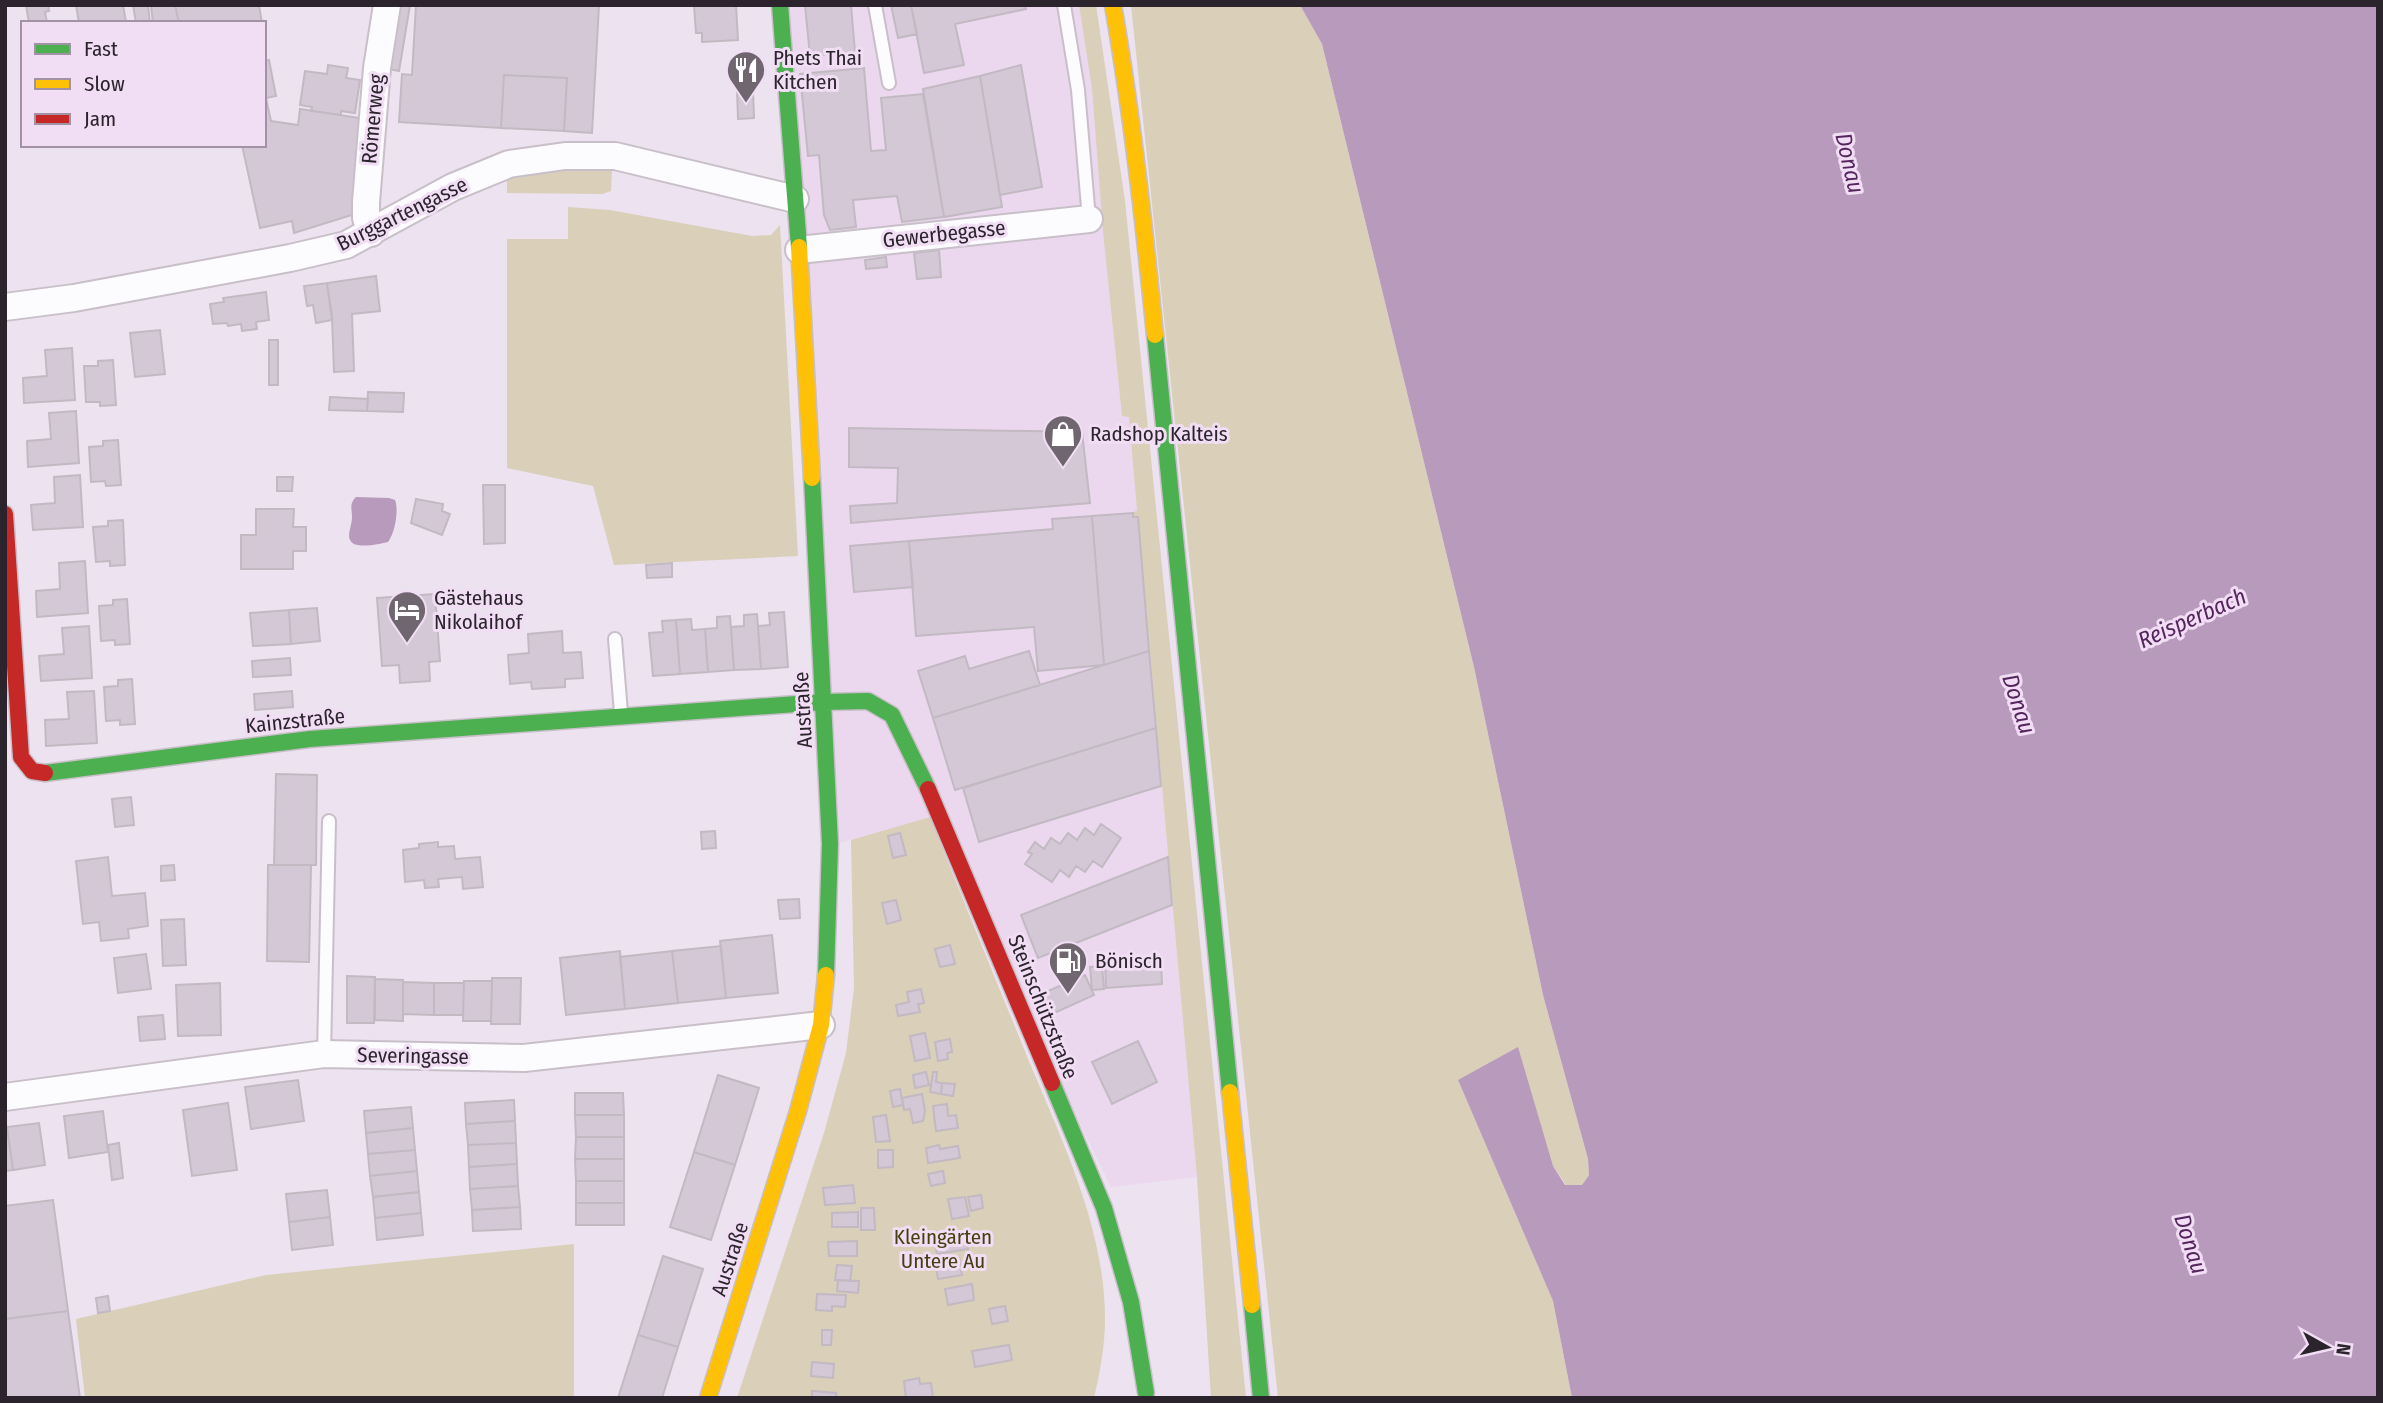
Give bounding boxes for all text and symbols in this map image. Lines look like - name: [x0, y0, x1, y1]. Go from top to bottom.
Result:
- legend: [21, 21, 266, 147]
- text: Fast: [84, 36, 118, 62]
- place label: Phets Thai Kitchen: [773, 45, 862, 95]
- restaurant icon: Phets Thai Kitchen: [725, 49, 767, 104]
- text: Slow: [84, 71, 125, 97]
- street label: Römerweg: [356, 73, 390, 165]
- text: Jam: [84, 106, 116, 132]
- water label: Donau: [1829, 130, 1871, 196]
- street label: Burggartengasse: [332, 171, 472, 257]
- street label: Gewerbegasse: [881, 215, 1007, 253]
- shop icon: Radshop Kalteis: [1042, 413, 1084, 468]
- place label: Radshop Kalteis: [1090, 421, 1228, 447]
- water label: Reisperbach: [2134, 582, 2250, 654]
- place label: Gästehaus Nikolaihof: [434, 585, 524, 635]
- hotel icon: Gästehaus Nikolaihof: [386, 589, 428, 644]
- water label: Donau: [1996, 670, 2042, 738]
- street label: Austraße: [788, 671, 818, 749]
- street label: Kainzstraße: [244, 703, 346, 739]
- street label: Steinschützstraße: [1002, 931, 1084, 1083]
- fuel station icon: Bönisch: [1047, 940, 1089, 995]
- place label: Bönisch: [1095, 948, 1163, 974]
- street label: Severingasse: [357, 1042, 469, 1070]
- water label: Donau: [2168, 1210, 2214, 1278]
- street label: Austraße: [706, 1219, 754, 1299]
- park label: Kleingärten Untere Au: [894, 1224, 992, 1274]
- north arrow: [2292, 1312, 2362, 1382]
- text: N: [2331, 1342, 2356, 1357]

